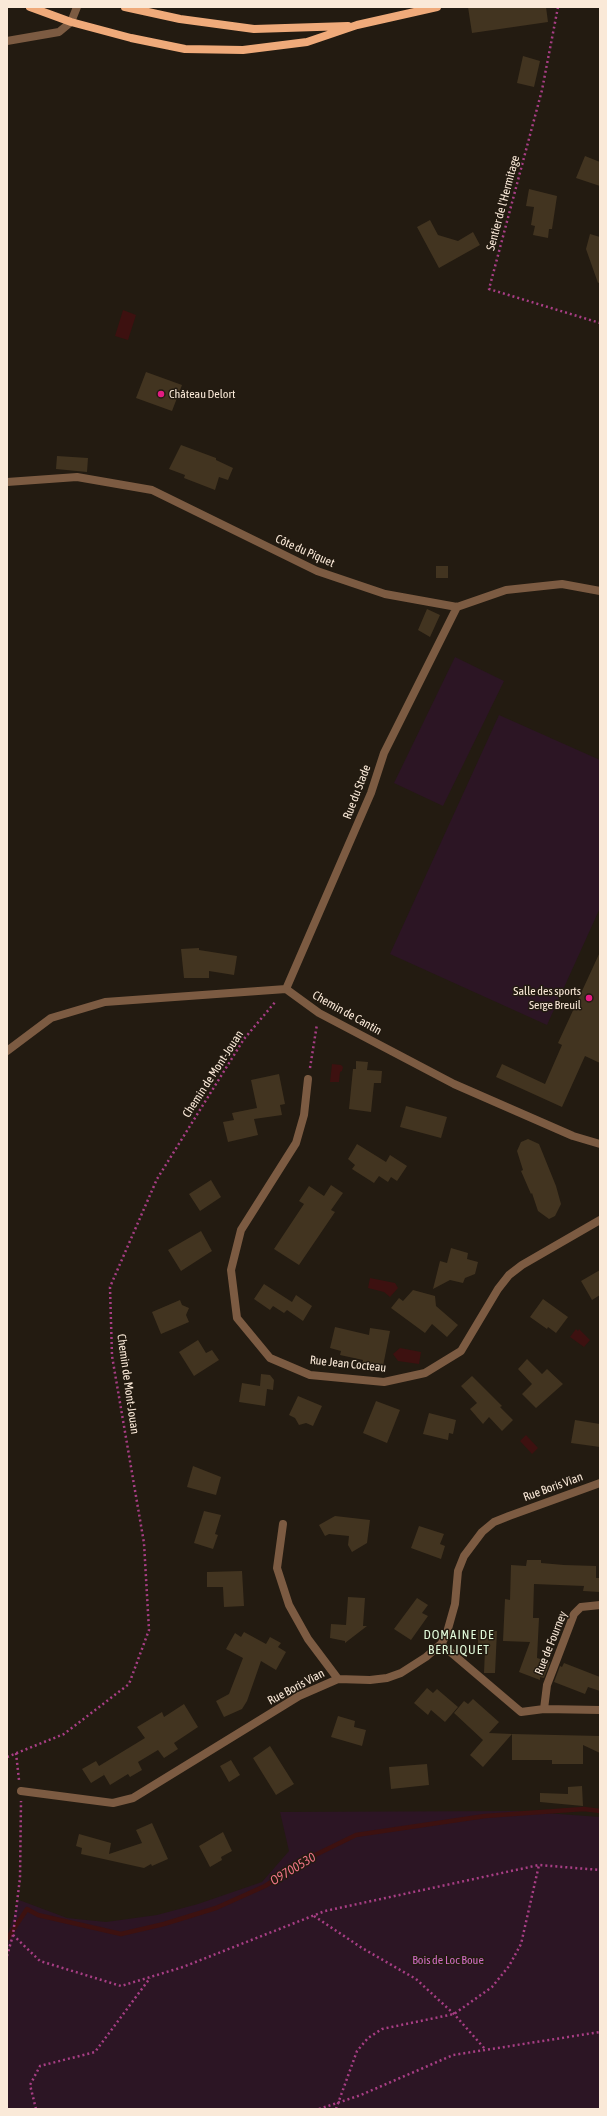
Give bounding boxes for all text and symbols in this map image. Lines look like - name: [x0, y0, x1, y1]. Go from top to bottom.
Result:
- street label: Sentier de l'Hermitage: [483, 154, 523, 252]
- place label: Château Delort: [169, 387, 235, 401]
- marker: Château Delort: [156, 389, 166, 399]
- street label: Côte du Piquet: [273, 532, 337, 570]
- street label: Rue du Stade: [340, 763, 374, 821]
- place label: Salle des sports Serge Breuil: [513, 984, 581, 1012]
- street label: Chemin de Cantin: [310, 988, 384, 1038]
- marker: Salle des sports Serge Breuil: [584, 993, 594, 1003]
- street label: Chemin de Mont-Jouan: [179, 1028, 247, 1120]
- street label: Chemin de Mont-Jouan: [114, 1333, 142, 1435]
- street label: Rue Jean Cocteau: [309, 1353, 387, 1375]
- street label: Rue Boris Vian: [521, 1470, 585, 1504]
- street label: Rue de Fourney: [532, 1609, 570, 1677]
- district label: DOMAINE DE BERLIQUET: [423, 1627, 495, 1658]
- street label: Rue Boris Vian: [265, 1666, 327, 1708]
- water label: O9700530: [267, 1849, 319, 1889]
- park label: Bois de Loc Boue: [412, 1953, 484, 1967]

